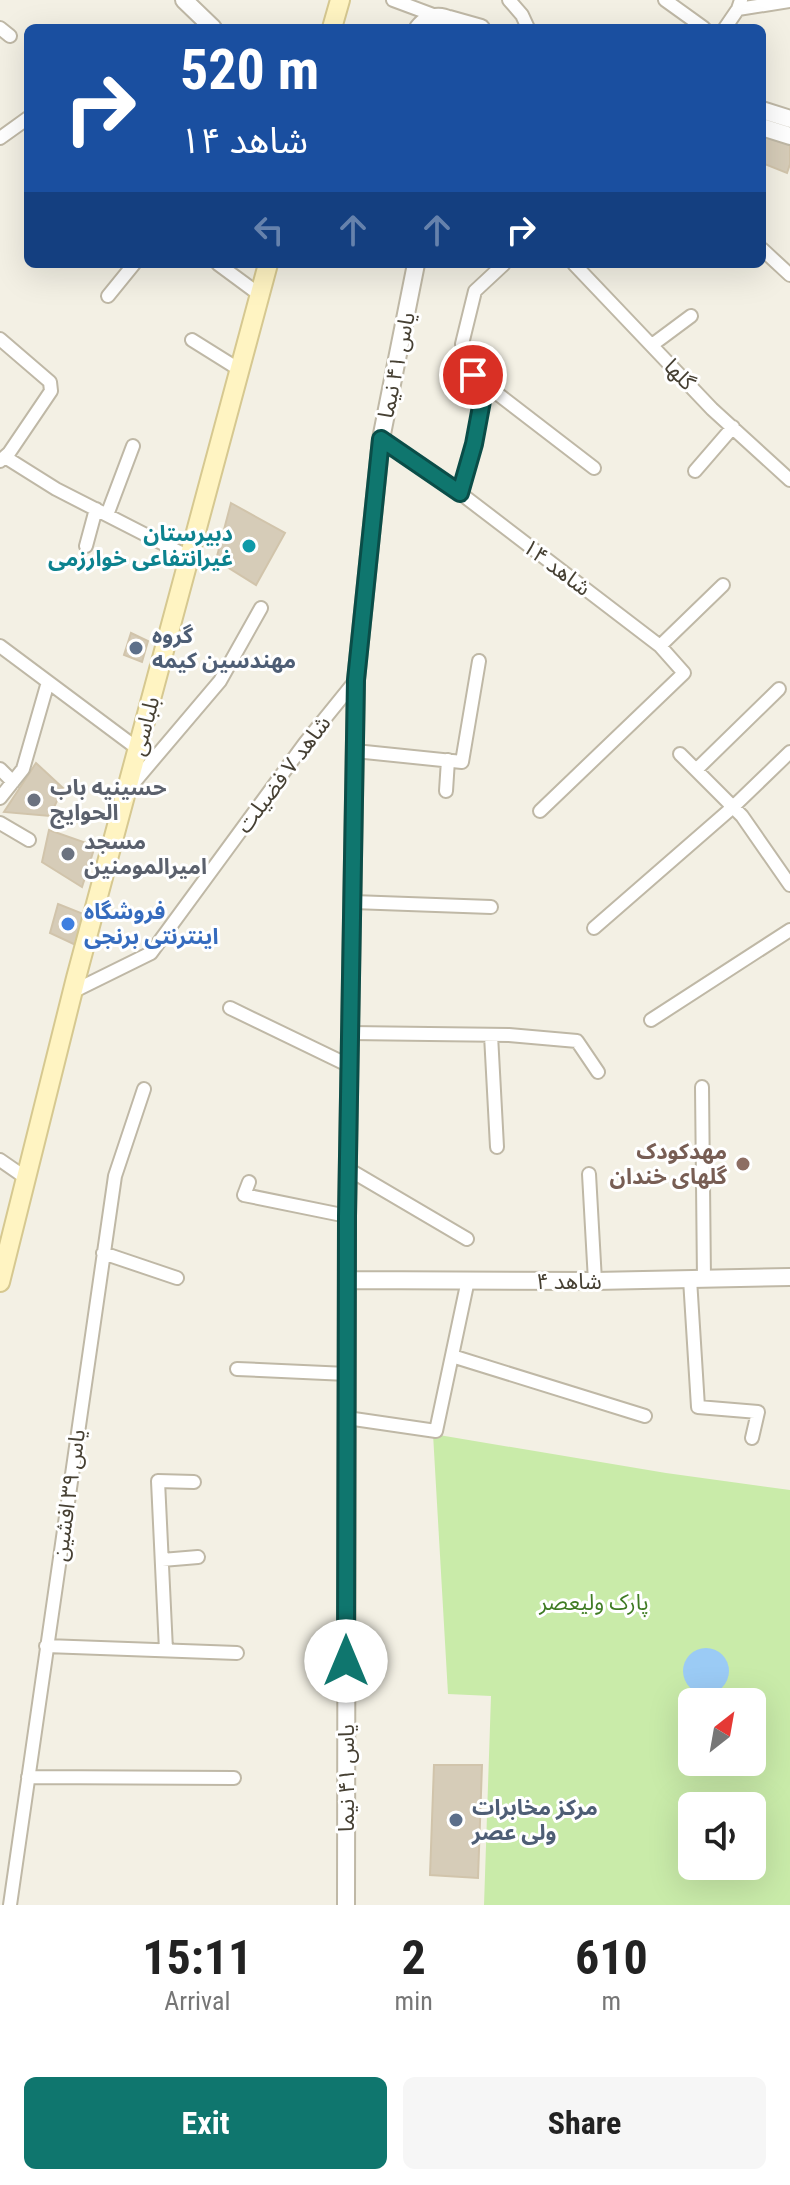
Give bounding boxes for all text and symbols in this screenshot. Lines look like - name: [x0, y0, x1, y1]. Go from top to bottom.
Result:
- text: 520 m: [180, 37, 319, 103]
- icon: right: [48, 56, 152, 160]
- text: شاهد ۱۴: [180, 120, 308, 162]
- icon: left: [247, 208, 291, 252]
- icon: ahead: [331, 208, 375, 252]
- icon: ahead: [415, 208, 459, 252]
- icon: right: [499, 208, 543, 252]
- street label: یاس ۴۱ نیما: [373, 310, 420, 421]
- pin: [439, 341, 507, 409]
- icon: arrive: [451, 353, 495, 397]
- street label: گلها: [659, 354, 701, 396]
- place label: دبیرستان غیرانتفاعی خوارزمی: [48, 521, 233, 572]
- street label: شاهد ۱۴: [518, 534, 595, 601]
- marker: دبیرستان غیرانتفاعی خوارزمی: [240, 537, 258, 555]
- place label: گروه مهندسین کیمه: [152, 623, 296, 673]
- marker: گروه مهندسین کیمه: [127, 639, 145, 657]
- street label: بلباسی: [125, 694, 164, 758]
- street label: شاهد ۷ فضیلت: [231, 711, 336, 838]
- place label: حسینیه باب الحوایج: [50, 775, 167, 829]
- marker: حسینیه باب الحوایج: [25, 791, 43, 809]
- place label: مسجد امیرالمومنین: [84, 829, 207, 879]
- marker: مسجد امیرالمومنین: [59, 845, 77, 863]
- place label: فروشگاه اینترنتی برنجی: [84, 899, 218, 949]
- marker: فروشگاه اینترنتی برنجی: [59, 915, 77, 933]
- place label: مهدکودک گلهای خندان: [610, 1139, 728, 1189]
- marker: مهدکودک گلهای خندان: [734, 1155, 752, 1173]
- street label: شاهد ۴: [536, 1269, 602, 1294]
- street label: یاس ۳۹ افشین: [47, 1428, 90, 1563]
- park label: پارک ولیعصر: [538, 1590, 649, 1617]
- position arrow: [304, 1619, 388, 1703]
- north arrow: [678, 1688, 766, 1776]
- map controls: [678, 1688, 766, 1880]
- street label: یاس ۴۱ نیما: [334, 1724, 359, 1832]
- button: sound: [678, 1792, 766, 1880]
- place label: مرکز مخابرات ولی عصر: [471, 1795, 598, 1845]
- marker: مرکز مخابرات ولی عصر: [447, 1811, 465, 1829]
- text: 15:11: [142, 1929, 252, 1986]
- text: 2: [402, 1929, 426, 1986]
- text: 610: [575, 1929, 648, 1986]
- text: Arrival: [164, 1986, 230, 2016]
- text: min: [395, 1986, 433, 2016]
- text: m: [602, 1986, 621, 2016]
- button: Exit: [24, 2077, 387, 2169]
- button: Share: [403, 2077, 766, 2169]

